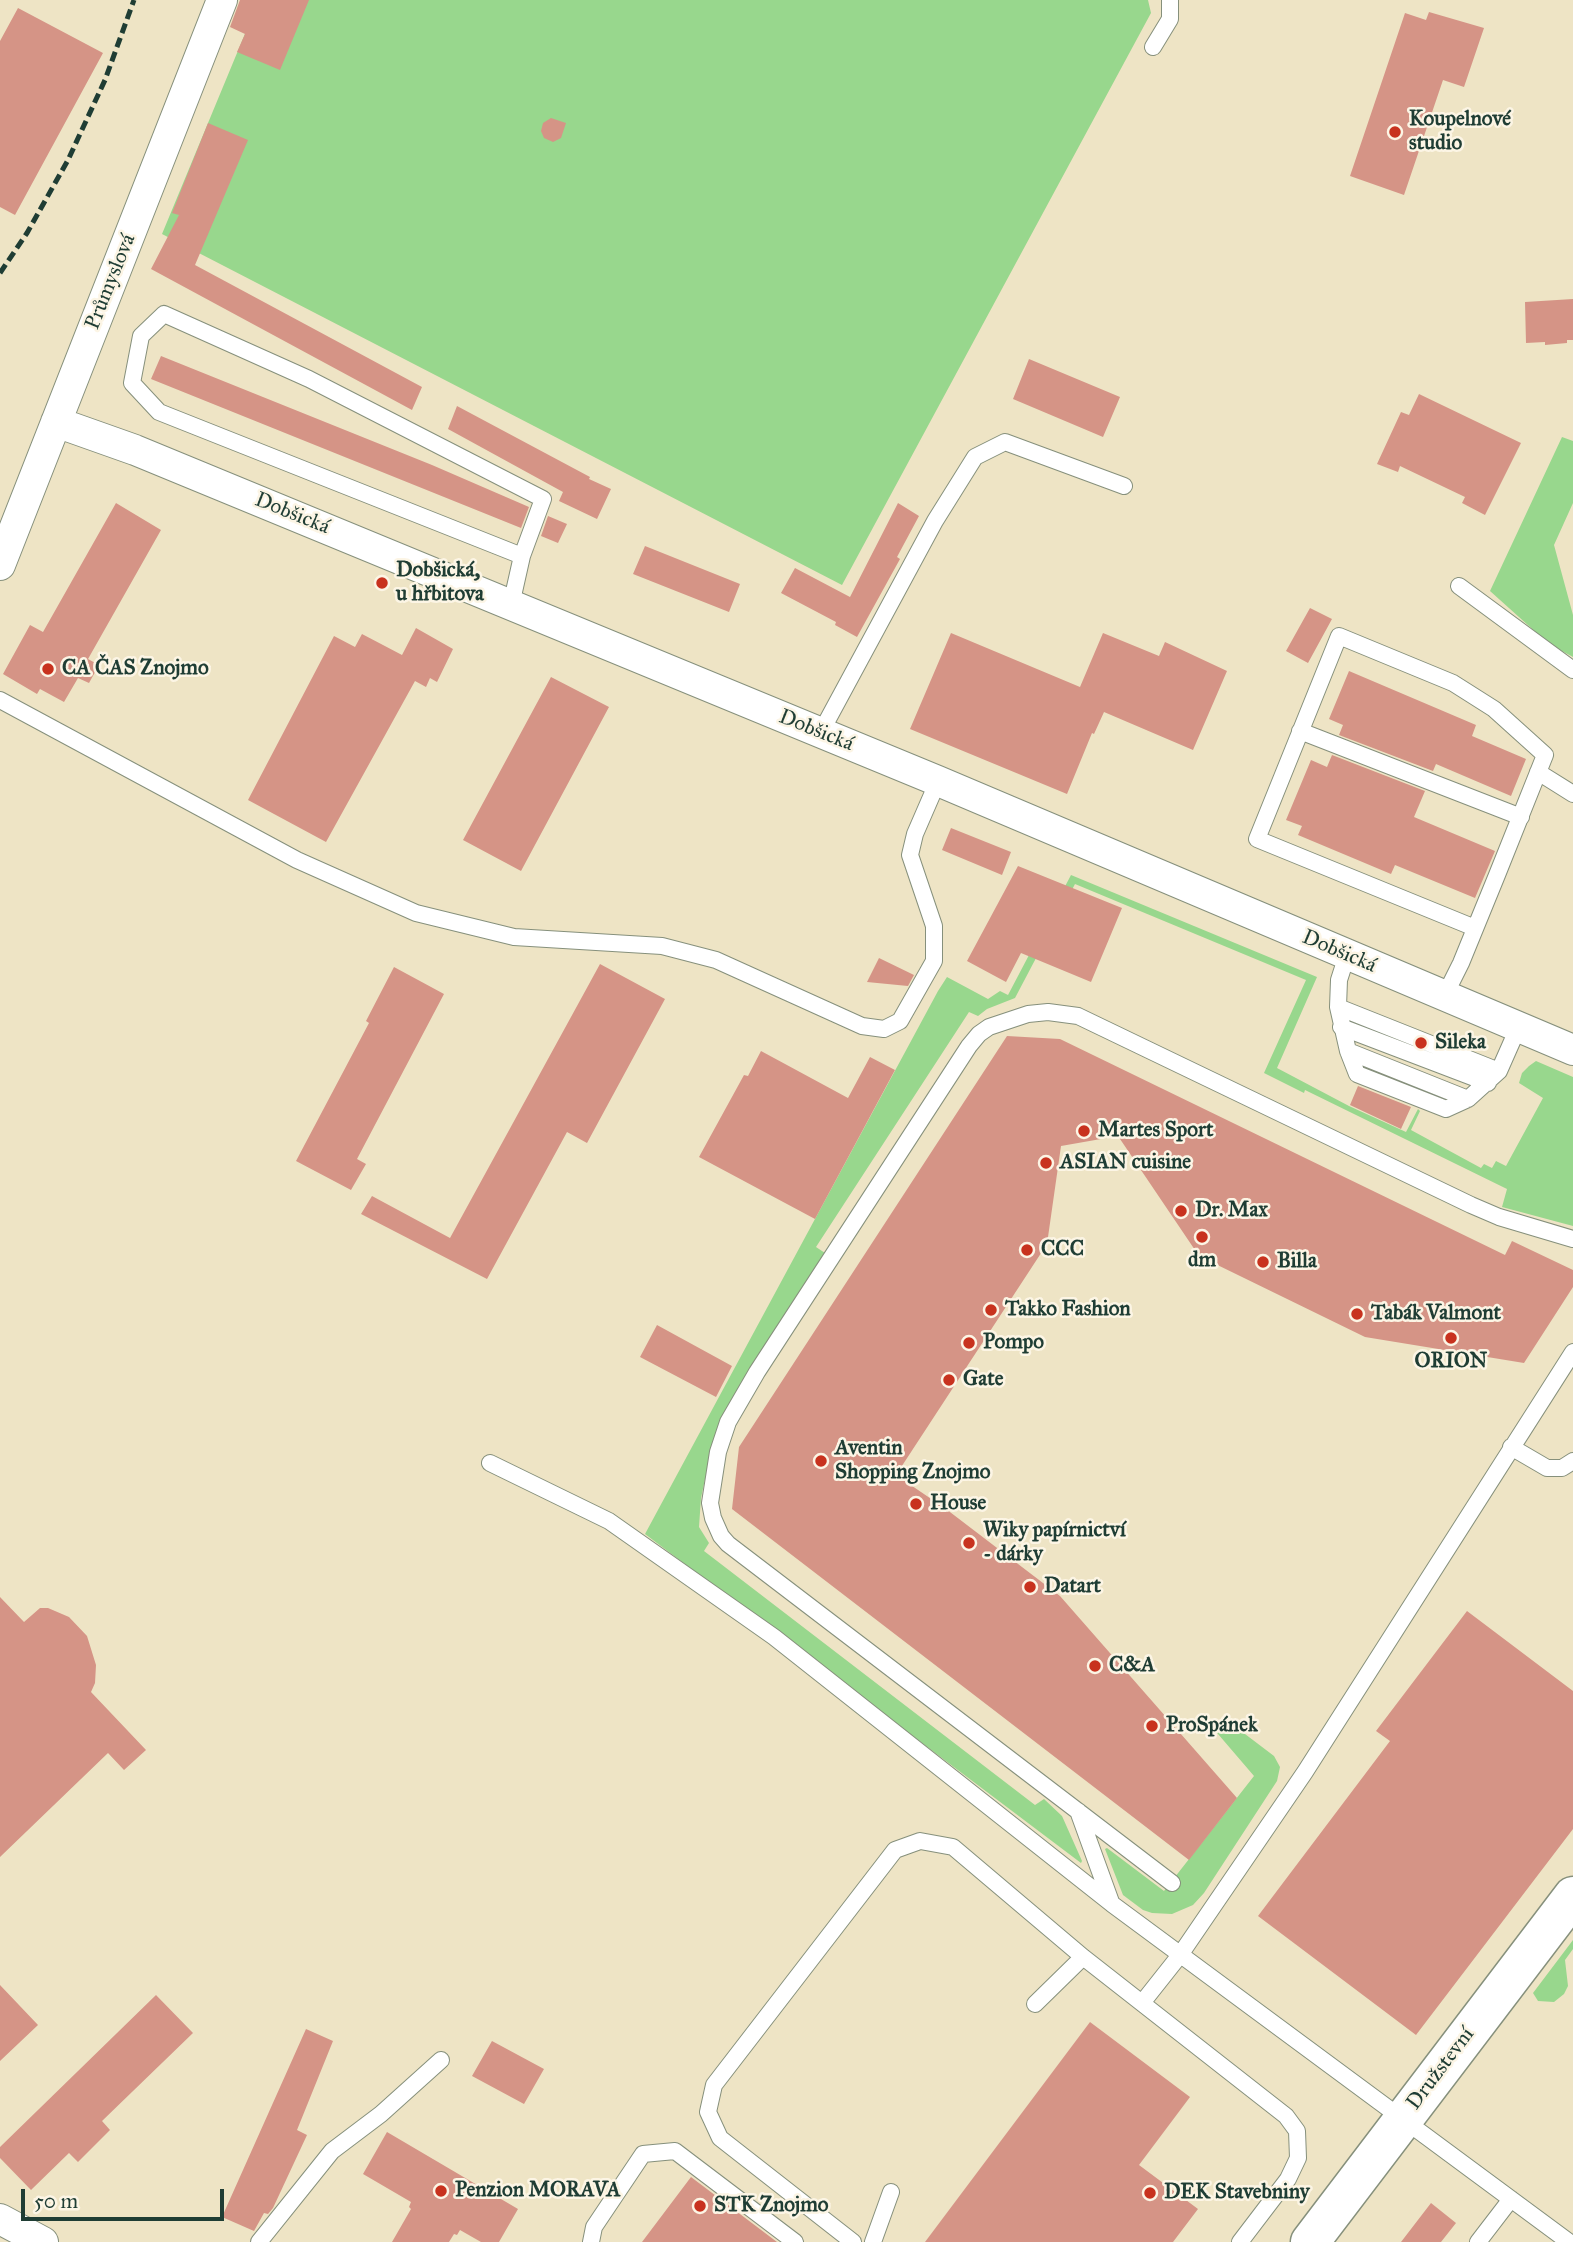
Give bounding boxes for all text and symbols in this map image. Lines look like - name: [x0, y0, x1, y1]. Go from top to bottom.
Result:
- place label: Koupelnové studio: [1409, 107, 1511, 157]
- marker: Koupelnové studio: [1387, 124, 1403, 140]
- street label: Průmyslová: [80, 231, 142, 333]
- street label: Dobšická: [251, 488, 333, 540]
- place label: Dobšická, u hřbitova: [396, 558, 484, 608]
- marker: Dobšická, u hřbitova: [374, 575, 390, 591]
- place label: CA ČAS Znojmo: [62, 656, 209, 682]
- marker: CA ČAS Znojmo: [40, 661, 56, 677]
- street label: Dobšická: [775, 705, 857, 757]
- street label: Dobšická: [1298, 925, 1380, 979]
- place label: Sileka: [1435, 1030, 1486, 1056]
- marker: Sileka: [1413, 1035, 1429, 1051]
- place label: Martes Sport: [1098, 1118, 1213, 1144]
- marker: Martes Sport: [1076, 1123, 1092, 1139]
- place label: ASIAN cuisine: [1060, 1150, 1191, 1176]
- marker: ASIAN cuisine: [1038, 1155, 1054, 1171]
- place label: Dr. Max: [1195, 1198, 1268, 1224]
- marker: Dr. Max: [1173, 1203, 1189, 1219]
- marker: dm: [1194, 1229, 1210, 1245]
- place label: CCC: [1041, 1237, 1084, 1263]
- marker: CCC: [1019, 1242, 1035, 1258]
- place label: dm: [1188, 1248, 1216, 1274]
- place label: Billa: [1277, 1249, 1317, 1275]
- marker: Billa: [1255, 1254, 1271, 1270]
- place label: Takko Fashion: [1005, 1297, 1131, 1323]
- place label: Tabák Valmont: [1371, 1301, 1501, 1327]
- marker: Takko Fashion: [983, 1302, 999, 1318]
- marker: Tabák Valmont: [1349, 1306, 1365, 1322]
- place label: Pompo: [983, 1330, 1044, 1356]
- marker: ORION: [1443, 1330, 1459, 1346]
- marker: Pompo: [961, 1335, 977, 1351]
- place label: ORION: [1415, 1349, 1487, 1375]
- place label: Gate: [963, 1367, 1003, 1393]
- marker: Gate: [941, 1372, 957, 1388]
- place label: Aventin Shopping Znojmo: [835, 1436, 991, 1486]
- marker: Aventin Shopping Znojmo: [813, 1453, 829, 1469]
- place label: House: [930, 1491, 986, 1517]
- marker: House: [908, 1496, 924, 1512]
- place label: Wiky papírnictví - dárky: [983, 1518, 1126, 1568]
- marker: Wiky papírnictví - dárky: [961, 1535, 977, 1551]
- place label: Datart: [1044, 1574, 1101, 1600]
- marker: Datart: [1022, 1579, 1038, 1595]
- place label: C&A: [1109, 1653, 1155, 1679]
- marker: C&A: [1087, 1658, 1103, 1674]
- place label: ProSpánek: [1166, 1713, 1258, 1739]
- marker: ProSpánek: [1144, 1718, 1160, 1734]
- street label: Družstevní: [1402, 2023, 1480, 2115]
- scale bar: [24, 2176, 228, 2220]
- place label: Penzion MORAVA: [455, 2178, 621, 2204]
- place label: DEK Stavebniny: [1164, 2180, 1310, 2206]
- marker: Penzion MORAVA: [433, 2183, 449, 2199]
- marker: DEK Stavebniny: [1142, 2185, 1158, 2201]
- text: 50 m: [34, 2188, 78, 2214]
- place label: STK Znojmo: [714, 2193, 829, 2219]
- marker: STK Znojmo: [692, 2198, 708, 2214]

